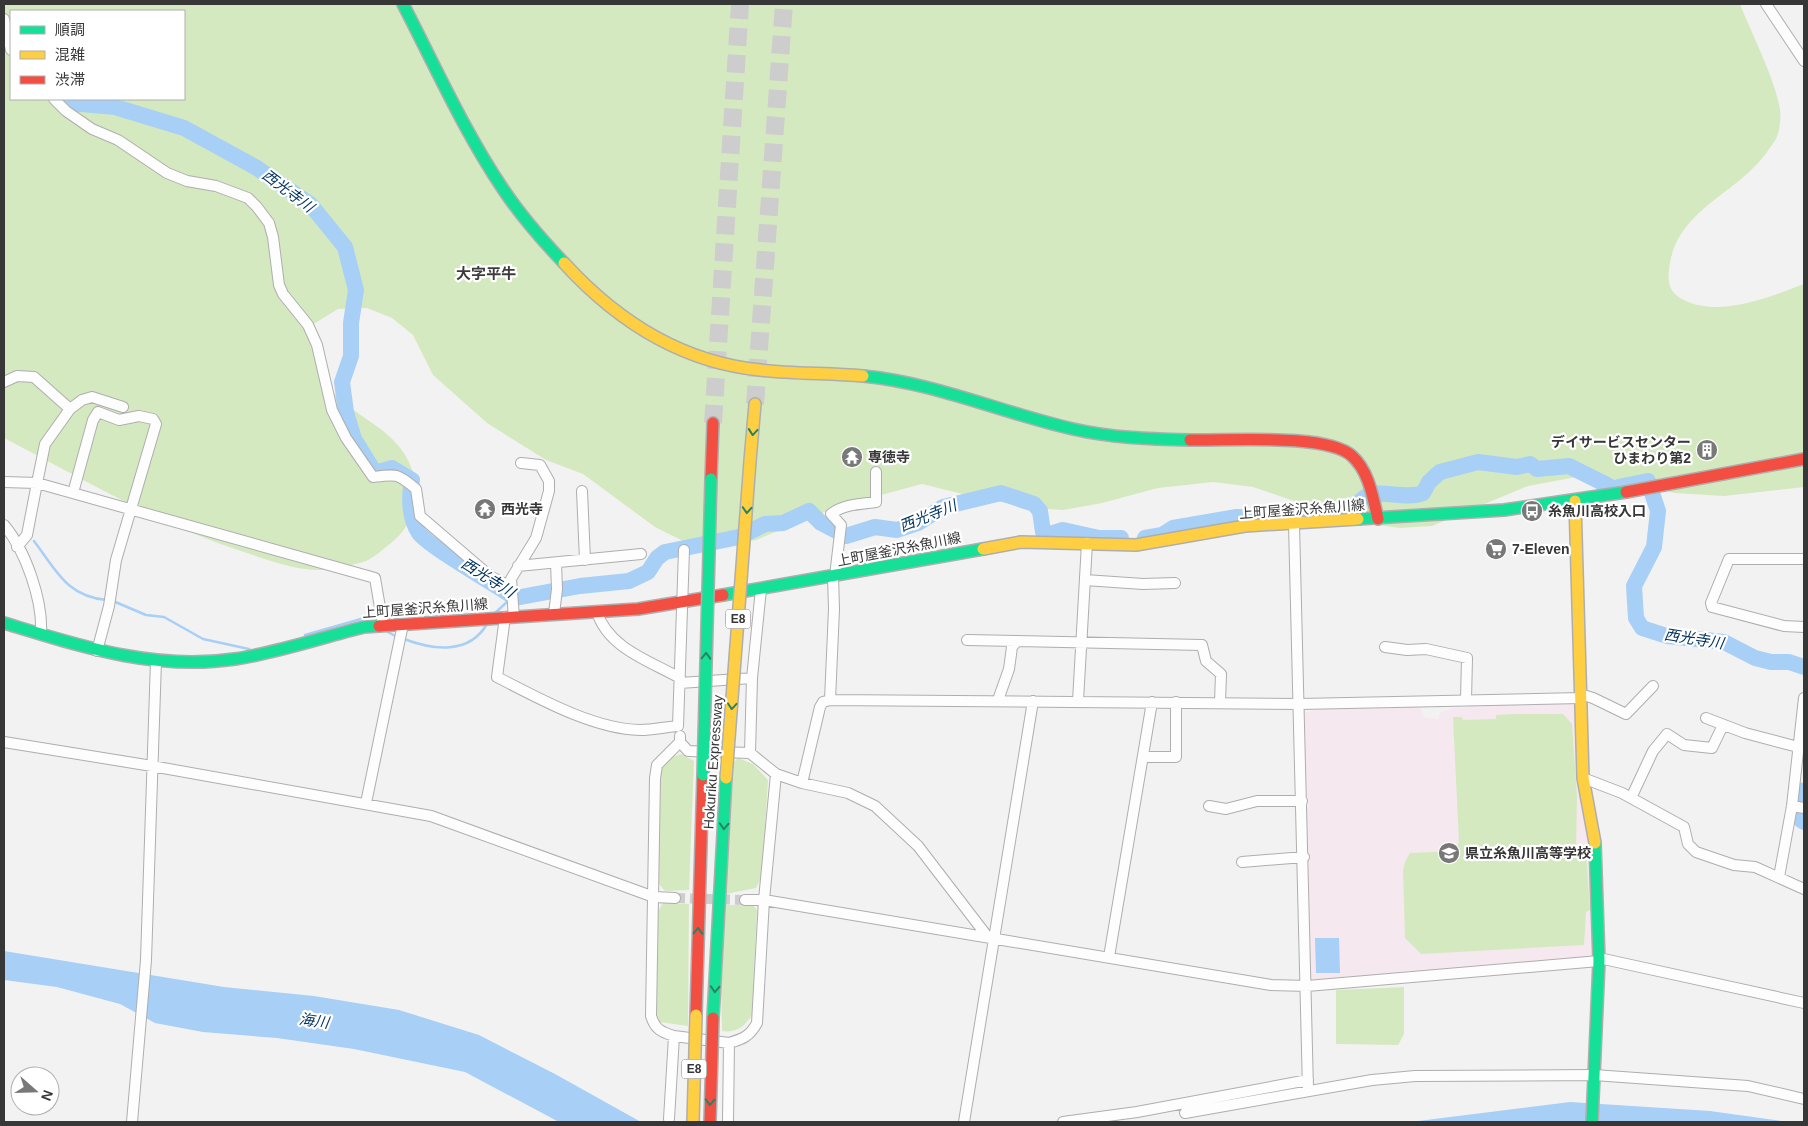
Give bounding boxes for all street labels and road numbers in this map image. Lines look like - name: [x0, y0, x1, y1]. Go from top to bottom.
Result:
- street label: 上町屋釜沢糸魚川線: [1239, 497, 1365, 521]
- street label: 上町屋釜沢糸魚川線: [836, 529, 962, 569]
- street label: 上町屋釜沢糸魚川線: [362, 596, 488, 620]
- road number: E8: [726, 610, 750, 628]
- street label: Hokuriku Expressway: [700, 694, 726, 830]
- road number: E8: [682, 1060, 706, 1078]

